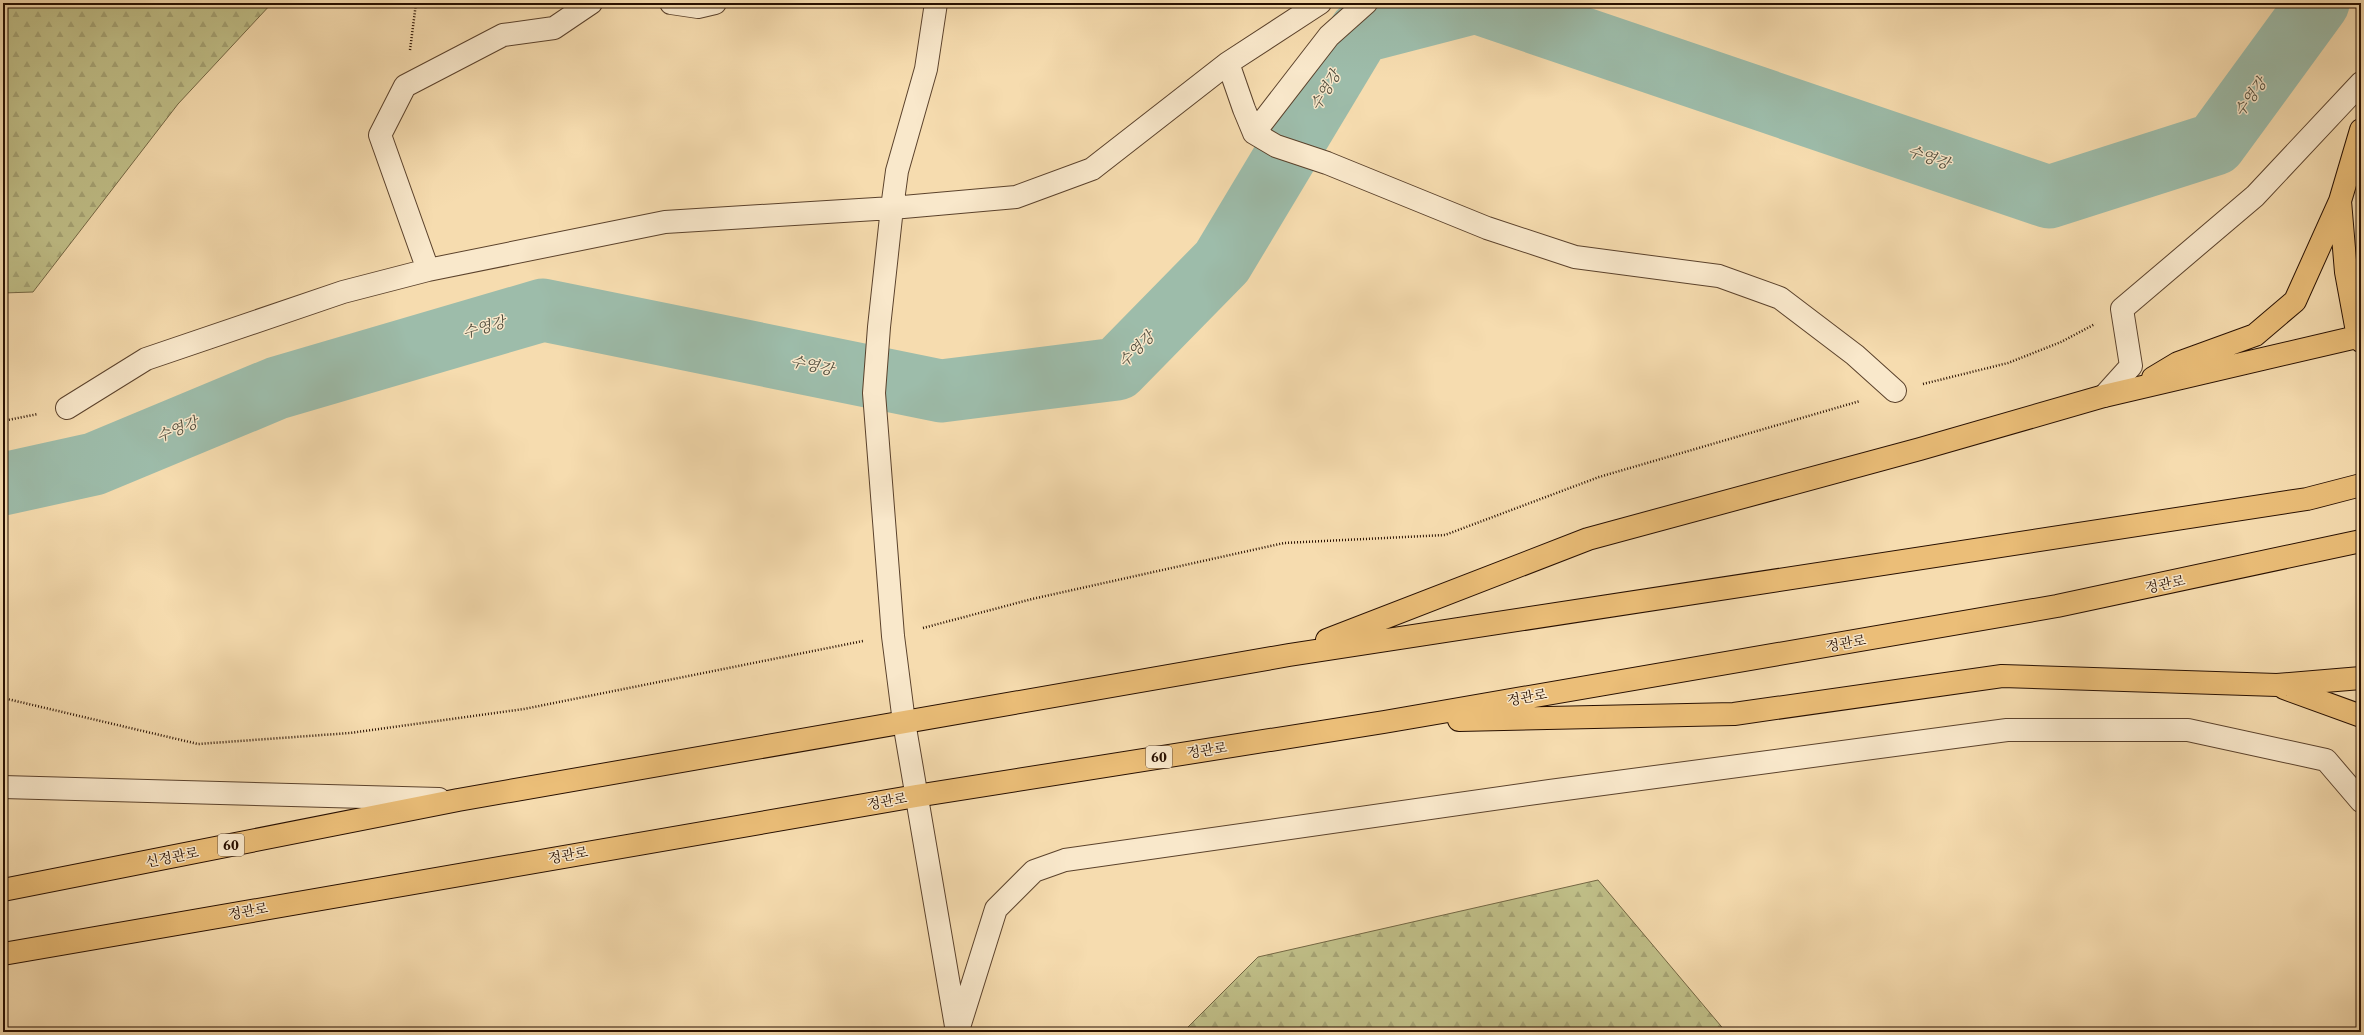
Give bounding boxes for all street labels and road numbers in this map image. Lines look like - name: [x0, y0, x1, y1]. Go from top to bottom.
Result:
- street label: 정관로: [2143, 571, 2187, 597]
- street label: 정관로: [1824, 631, 1868, 655]
- street label: 정관로: [1505, 685, 1549, 709]
- street label: 정관로: [1186, 738, 1229, 762]
- road number: 60: [1146, 746, 1172, 768]
- street label: 정관로: [865, 789, 909, 813]
- road number: 60: [218, 834, 244, 856]
- street label: 신정관로: [144, 843, 201, 871]
- street label: 정관로: [546, 843, 590, 867]
- street label: 정관로: [226, 899, 270, 923]

